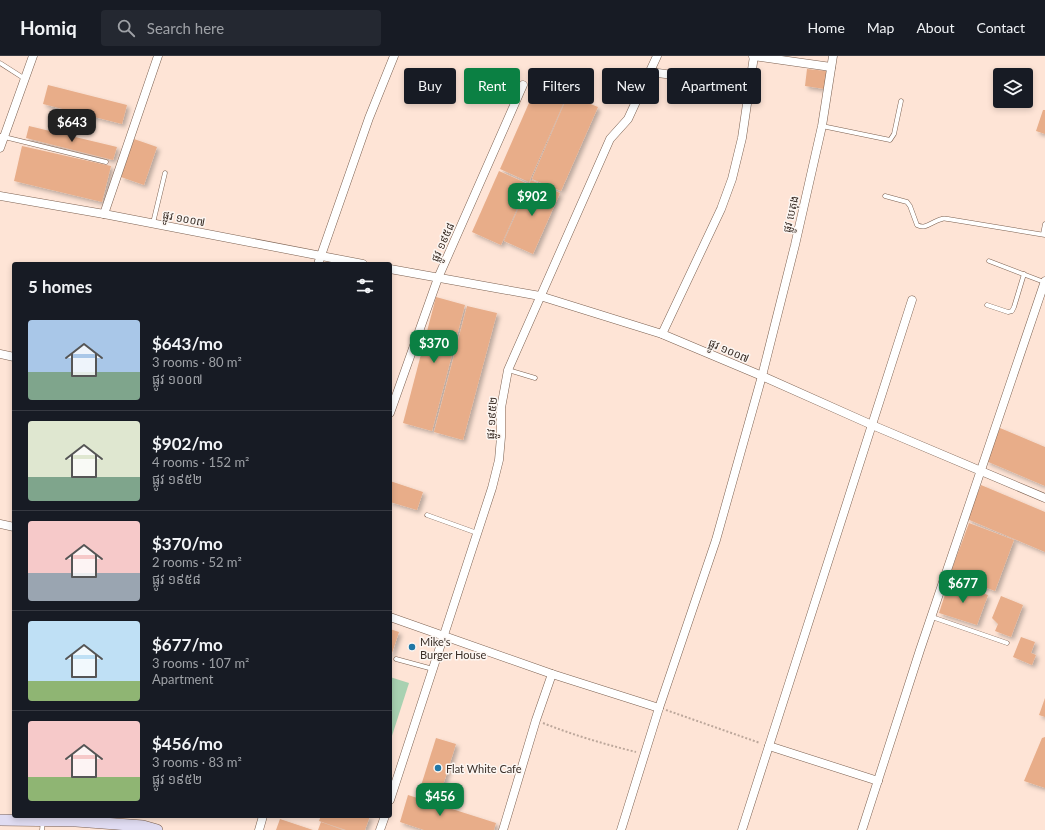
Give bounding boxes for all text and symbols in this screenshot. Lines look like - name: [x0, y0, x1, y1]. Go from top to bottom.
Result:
- search box: [101, 10, 381, 46]
- text: Homiq: [20, 16, 77, 39]
- icon: search: [115, 17, 137, 39]
- text: Search here: [147, 19, 224, 37]
- text: Home: [807, 19, 845, 36]
- text: Map: [867, 19, 894, 36]
- text: About: [916, 19, 954, 36]
- text: Contact: [976, 19, 1025, 36]
- chip: Buy: [404, 68, 456, 104]
- chip: Rent: [464, 68, 520, 104]
- chip: Filters: [528, 68, 594, 104]
- chip: New: [602, 68, 659, 104]
- chip: Apartment: [667, 68, 761, 104]
- map controls: [993, 68, 1033, 108]
- button: layers: [993, 68, 1033, 108]
- pin: $643: [48, 109, 96, 143]
- text: $643: [57, 114, 87, 130]
- pin: $902: [508, 183, 556, 217]
- text: $902: [517, 188, 547, 204]
- street label: ផ្លូវ បេតុង: [779, 194, 805, 235]
- street label: ផ្លូវ ១០០៧: [161, 208, 206, 233]
- street label: ផ្លូវ ១៩៥៨: [428, 220, 460, 265]
- icon: filters: [354, 275, 376, 297]
- text: 5 homes: [28, 276, 92, 297]
- pin: $370: [410, 330, 458, 364]
- text: $643/mo: [152, 333, 223, 354]
- text: $370: [419, 335, 449, 351]
- icon: home: [60, 336, 108, 384]
- street label: ផ្លូវ ១០០៧: [705, 336, 751, 368]
- text: 3 rooms · 80 m²: [152, 354, 242, 370]
- text: ផ្លូវ ១០០៧: [152, 371, 203, 387]
- street label: ផ្លូវ ១៩៥២: [483, 396, 503, 440]
- text: $902/mo: [152, 433, 223, 454]
- icon: home: [60, 437, 108, 485]
- text: 4 rooms · 152 m²: [152, 454, 249, 470]
- text: ផ្លូវ ១៩៥២: [152, 471, 202, 487]
- text: $370/mo: [152, 533, 223, 554]
- icon: home: [60, 537, 108, 585]
- text: 2 rooms · 52 m²: [152, 554, 242, 570]
- pin: $677: [939, 570, 987, 604]
- text: ផ្លូវ ១៩៥៨: [152, 571, 201, 587]
- text: $677: [948, 575, 978, 591]
- text: $677/mo: [152, 634, 223, 655]
- place label: Mike's Burger House: [420, 635, 486, 661]
- icon: home: [60, 637, 108, 685]
- marker: Mike's Burger House: [407, 642, 417, 652]
- text: 3 rooms · 107 m²: [152, 655, 249, 671]
- text: Apartment: [152, 671, 213, 687]
- text: $456/mo: [152, 733, 223, 754]
- icon: home: [60, 737, 108, 785]
- text: 3 rooms · 83 m²: [152, 754, 242, 770]
- place label: Flat White Cafe: [446, 762, 522, 775]
- marker: Flat White Cafe: [433, 763, 443, 773]
- text: ផ្លូវ ១៩៥២: [152, 771, 202, 787]
- pin: $456: [416, 783, 464, 817]
- text: $456: [425, 788, 455, 804]

